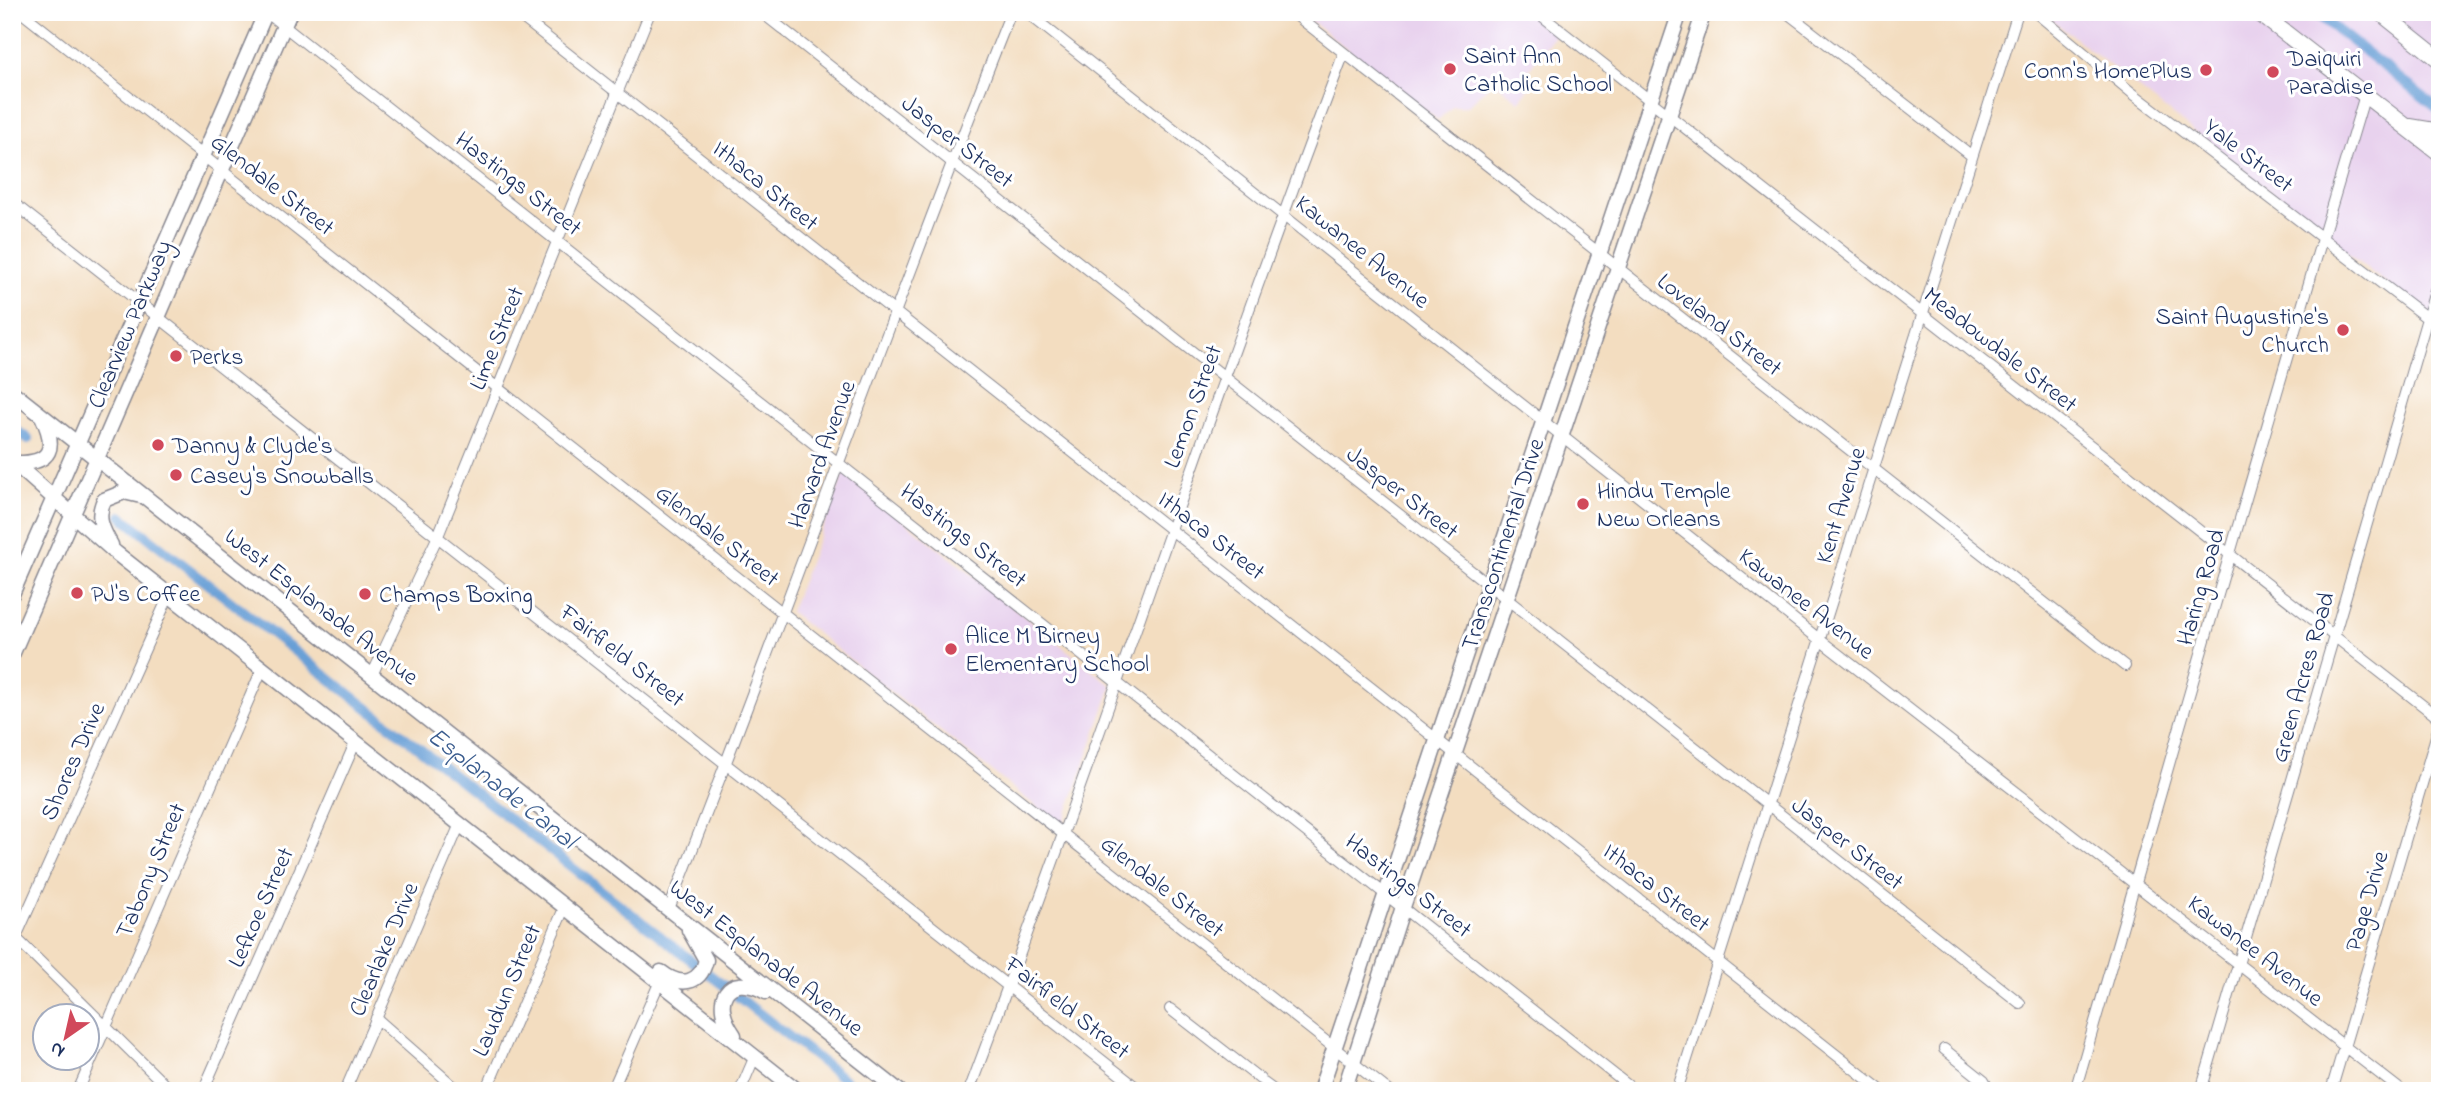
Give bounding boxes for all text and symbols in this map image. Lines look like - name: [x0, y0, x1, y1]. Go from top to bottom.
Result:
- place label: Saint Ann Catholic School: [1464, 40, 1612, 103]
- place label: Daiquiri Paradise: [2286, 43, 2374, 106]
- place label: Conn's HomePlus: [2024, 55, 2192, 90]
- marker: Saint Ann Catholic School: [1442, 61, 1458, 77]
- marker: Conn's HomePlus: [2198, 62, 2214, 78]
- marker: Daiquiri Paradise: [2265, 64, 2281, 80]
- street label: Jasper Street: [893, 88, 1020, 198]
- street label: Yale Street: [2195, 111, 2300, 203]
- street label: Hastings Street: [446, 124, 588, 246]
- street label: Glendale Street: [202, 126, 341, 246]
- street label: Ithaca Street: [704, 133, 825, 241]
- street label: Kawanee Avenue: [1287, 188, 1437, 318]
- street label: Clearview Parkway: [80, 235, 183, 415]
- street label: Loveland Street: [1648, 266, 1789, 386]
- street label: Meadowdale Street: [1915, 279, 2084, 422]
- street label: Lime Street: [462, 282, 535, 396]
- place label: Saint Augustine's Church: [2156, 301, 2329, 364]
- marker: Saint Augustine's Church: [2335, 322, 2351, 338]
- street label: Lemon Street: [1156, 340, 1233, 473]
- place label: Perks: [190, 341, 243, 376]
- marker: Perks: [168, 348, 184, 364]
- street label: Harvard Avenue: [780, 376, 866, 534]
- place label: Danny & Clyde's: [171, 430, 333, 466]
- street label: Transcontinental Drive: [1454, 434, 1555, 655]
- marker: Danny & Clyde's: [150, 437, 166, 453]
- street label: Jasper Street: [1338, 439, 1465, 549]
- street label: Kent Avenue: [1808, 443, 1877, 568]
- place label: Casey's Snowballs: [190, 460, 374, 496]
- marker: Casey's Snowballs: [168, 467, 184, 483]
- place label: Hindu Temple New Orleans: [1597, 475, 1731, 538]
- street label: Hastings Street: [891, 476, 1033, 598]
- street label: Glendale Street: [647, 477, 786, 597]
- street label: Ithaca Street: [1149, 484, 1272, 590]
- marker: Hindu Temple New Orleans: [1575, 496, 1591, 512]
- street label: West Esplanade Avenue: [216, 521, 425, 695]
- street label: Haring Road: [2169, 525, 2236, 650]
- street label: Kawanee Avenue: [1730, 541, 1881, 670]
- place label: PJ's Coffee: [91, 578, 201, 613]
- place label: Champs Boxing: [379, 579, 533, 614]
- marker: PJ's Coffee: [69, 585, 85, 601]
- marker: Champs Boxing: [357, 586, 373, 602]
- street label: Green Acres Road: [2263, 588, 2346, 767]
- street label: Fairfield Street: [551, 596, 692, 717]
- place label: Alice M Birney Elementary School: [965, 620, 1149, 684]
- marker: Alice M Birney Elementary School: [943, 641, 959, 657]
- street label: Shores Drive: [33, 697, 116, 827]
- water label: Esplanade Canal: [419, 719, 586, 861]
- street label: Jasper Street: [1783, 790, 1910, 900]
- street label: Tabony Street: [108, 798, 197, 944]
- street label: Hastings Street: [1336, 826, 1478, 948]
- street label: Glendale Street: [1092, 828, 1231, 948]
- street label: Ithaca Street: [1594, 836, 1717, 942]
- street label: Lefkoe Street: [220, 842, 304, 974]
- street label: Page Drive: [2337, 847, 2399, 956]
- street label: West Esplanade Avenue: [661, 872, 870, 1046]
- street label: Clearlake Drive: [341, 877, 429, 1023]
- street label: Kawanee Avenue: [2179, 888, 2330, 1017]
- street label: Laudun Street: [465, 919, 552, 1063]
- street label: Fairfield Street: [996, 948, 1137, 1069]
- north arrow: [32, 1002, 102, 1072]
- text: N: [45, 1034, 71, 1064]

